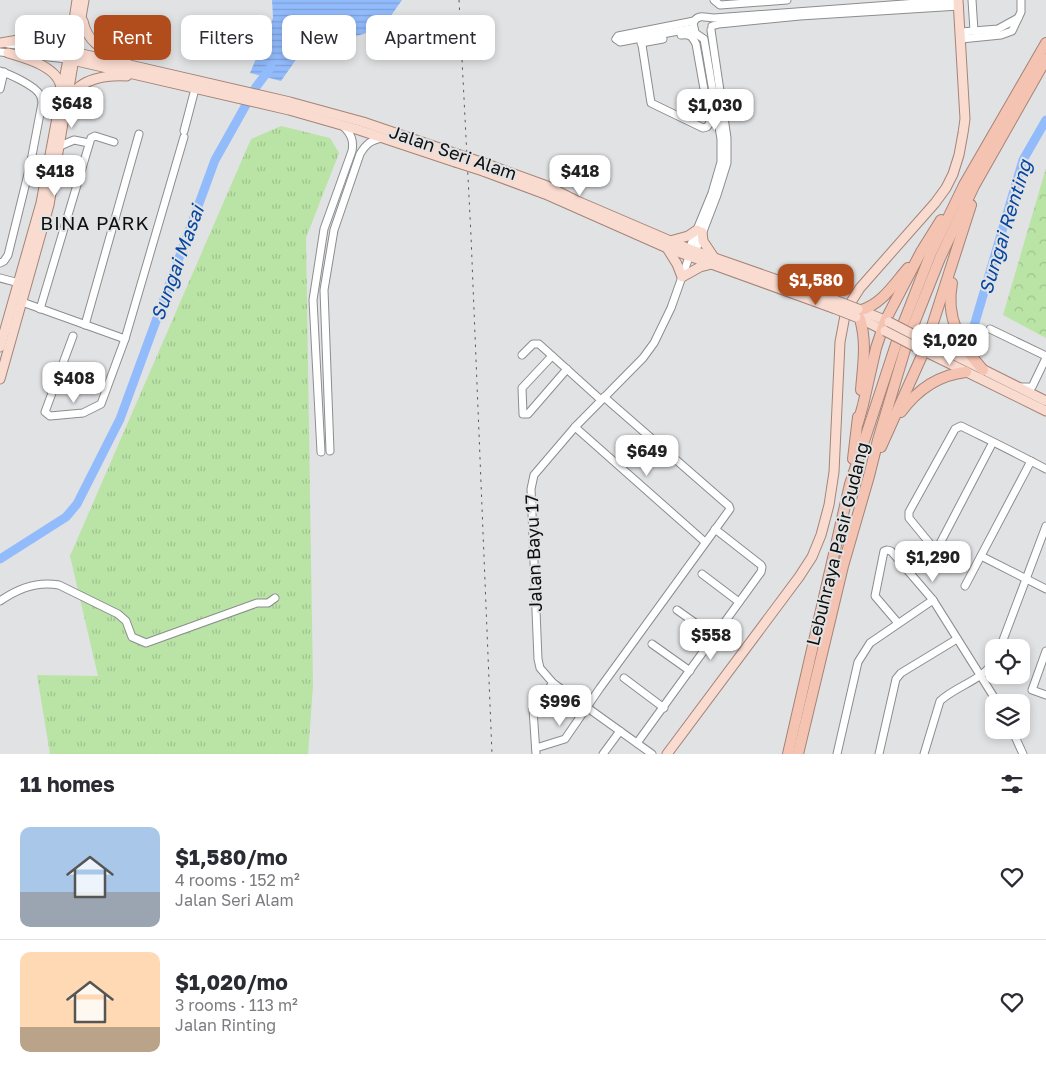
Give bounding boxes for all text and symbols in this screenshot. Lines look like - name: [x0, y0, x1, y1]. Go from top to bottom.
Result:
- chip: Buy: [15, 15, 84, 60]
- chip: Rent: [94, 15, 171, 60]
- chip: Filters: [181, 15, 272, 60]
- chip: New: [282, 15, 356, 60]
- chip: Apartment: [366, 15, 495, 60]
- pin: $648: [42, 86, 102, 129]
- pin: $1,030: [674, 88, 756, 131]
- text: $648: [51, 93, 93, 113]
- text: $1,030: [688, 95, 742, 115]
- street label: Jalan Seri Alam: [387, 120, 520, 184]
- pin: $418: [25, 154, 85, 197]
- pin: $418: [550, 154, 610, 197]
- water label: Sungai Renting: [973, 156, 1036, 297]
- text: $418: [35, 161, 75, 181]
- text: $418: [560, 161, 600, 181]
- water label: Sungai Masai: [145, 200, 209, 323]
- district label: BINA PARK: [40, 211, 150, 234]
- pin: $1,580: [775, 264, 857, 306]
- text: $1,580: [789, 270, 843, 290]
- pin: $1,020: [909, 324, 991, 366]
- text: $1,020: [923, 330, 977, 350]
- pin: $408: [44, 362, 104, 404]
- text: $408: [53, 368, 95, 388]
- pin: $649: [617, 434, 677, 477]
- street label: Lebuhraya Pasir Gudang: [801, 440, 873, 648]
- text: $649: [626, 441, 668, 461]
- street label: Jalan Bayu 17: [520, 494, 546, 612]
- pin: $1,290: [892, 540, 974, 583]
- text: $1,290: [906, 547, 960, 567]
- pin: $558: [681, 618, 741, 661]
- text: $558: [691, 625, 731, 645]
- map controls: [985, 639, 1030, 739]
- button: locate: [985, 639, 1030, 684]
- pin: $996: [530, 684, 590, 727]
- text: $996: [539, 691, 581, 711]
- button: layers: [985, 694, 1030, 739]
- icon: filters: [998, 770, 1026, 798]
- text: 11 homes: [20, 771, 115, 797]
- text: $1,580/mo: [175, 844, 288, 870]
- icon: home: [60, 847, 120, 907]
- icon: heart: [998, 863, 1026, 891]
- text: 4 rooms · 152 m²: [175, 870, 300, 890]
- text: Jalan Seri Alam: [175, 890, 294, 910]
- text: $1,020/mo: [175, 969, 288, 995]
- icon: home: [60, 972, 120, 1032]
- icon: heart: [998, 988, 1026, 1016]
- text: 3 rooms · 113 m²: [175, 995, 298, 1015]
- text: Jalan Rinting: [175, 1015, 276, 1035]

